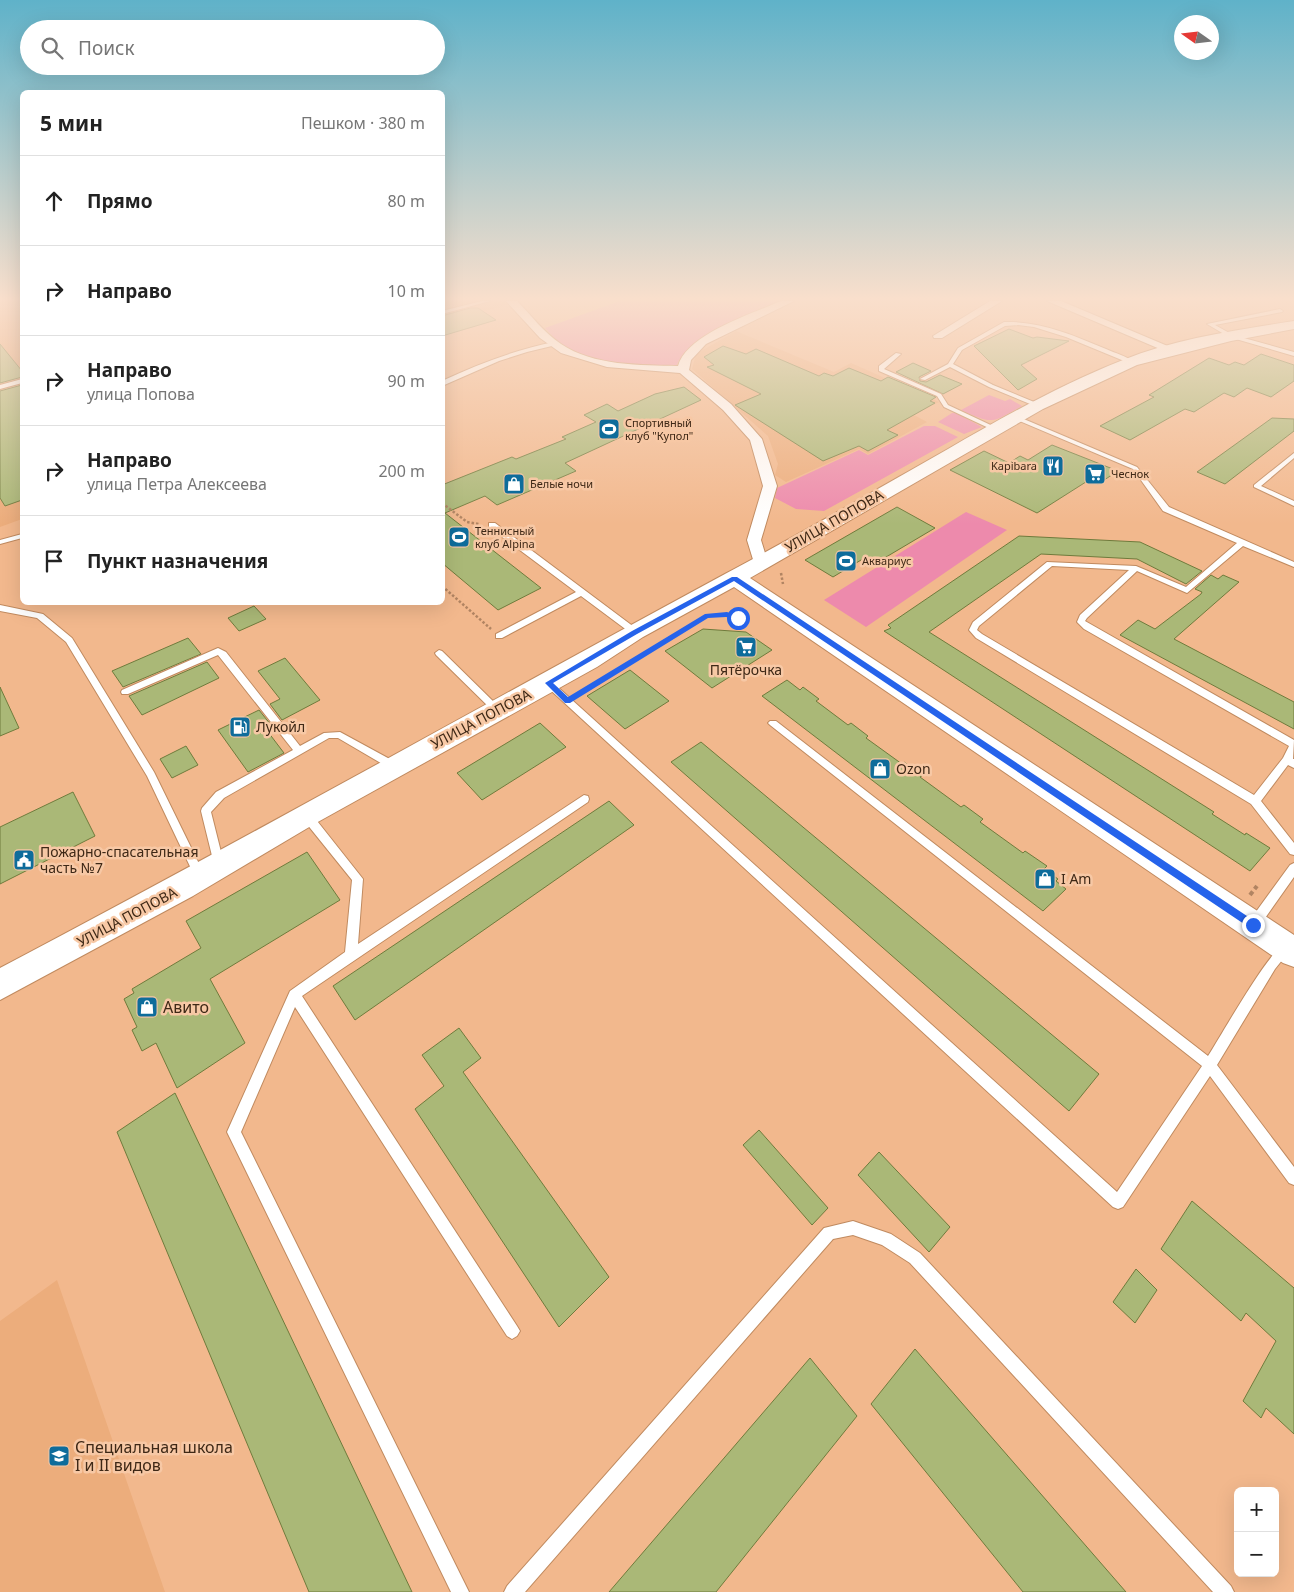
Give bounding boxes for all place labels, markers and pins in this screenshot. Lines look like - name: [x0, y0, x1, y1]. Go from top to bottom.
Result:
- place label: Спортивный клуб "Купол": [625, 415, 693, 443]
- sports icon: Спортивный клуб "Купол": [597, 417, 621, 441]
- restaurant icon: Kapibara: [1041, 454, 1065, 478]
- place label: Kapibara: [991, 458, 1037, 473]
- supermarket icon: Чеснок: [1083, 462, 1107, 486]
- place label: Чеснок: [1111, 466, 1149, 481]
- shop icon: Белые ночи: [502, 472, 526, 496]
- place label: Белые ночи: [530, 476, 593, 491]
- place label: Теннисный клуб Alpina: [475, 523, 535, 551]
- sports icon: Теннисный клуб Alpina: [447, 525, 471, 549]
- sports icon: Аквариус: [834, 549, 858, 573]
- place label: Аквариус: [862, 553, 911, 568]
- supermarket icon: Пятёрочка: [734, 635, 758, 659]
- place label: Пятёрочка: [710, 660, 782, 679]
- fuel station icon: Лукойл: [228, 715, 252, 739]
- place label: Лукойл: [256, 717, 305, 736]
- shop icon: Ozon: [868, 757, 892, 781]
- place label: Ozon: [896, 759, 931, 778]
- place label: Пожарно-спасательная часть №7: [40, 842, 198, 877]
- public building icon: Пожарно-спасательная часть №7: [12, 848, 36, 872]
- shop icon: I Am: [1033, 867, 1057, 891]
- place label: I Am: [1061, 869, 1091, 888]
- shop icon: Авито: [135, 995, 159, 1019]
- place label: Авито: [163, 996, 209, 1018]
- place label: Специальная школа I и II видов: [75, 1436, 233, 1476]
- school or university icon: Специальная школа I и II видов: [47, 1444, 71, 1468]

